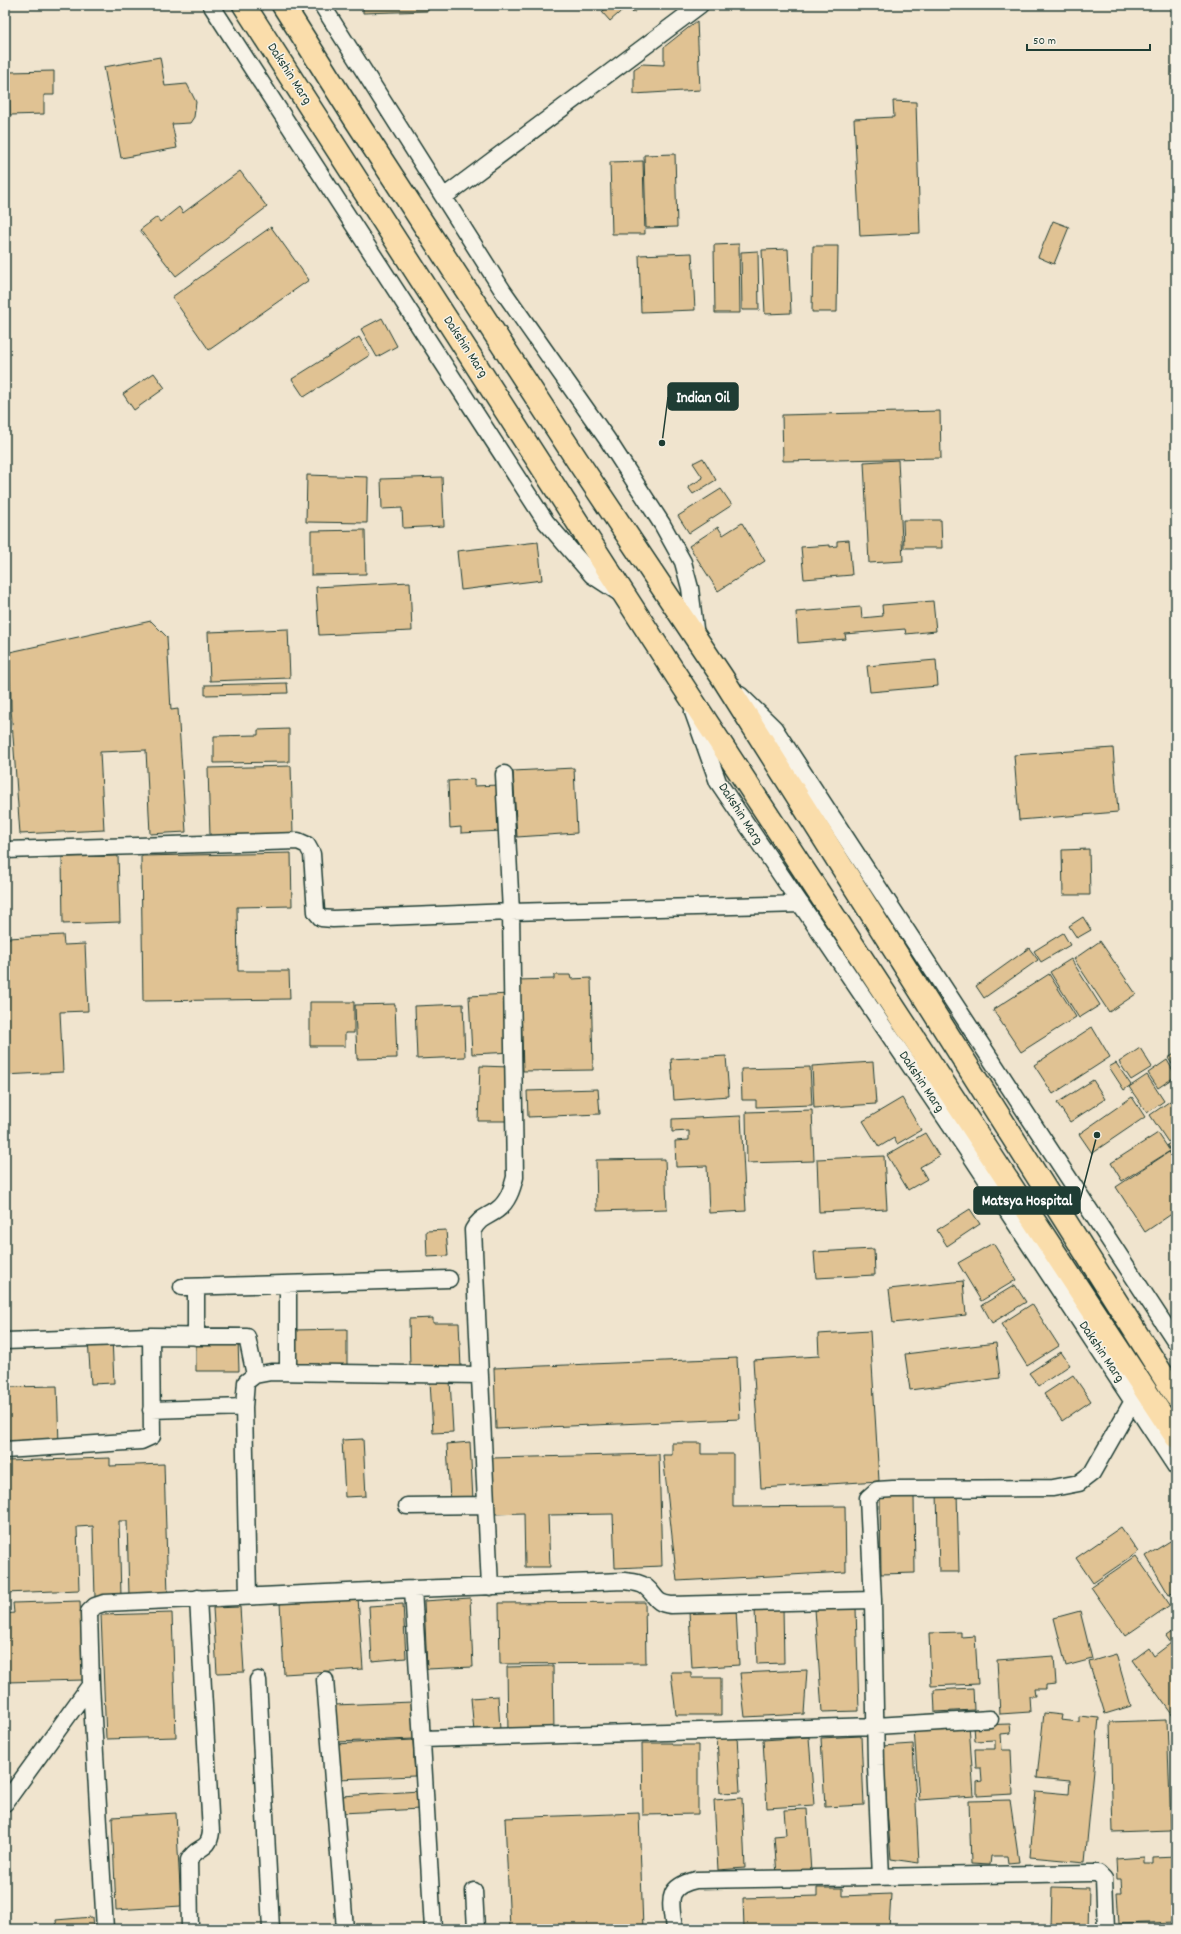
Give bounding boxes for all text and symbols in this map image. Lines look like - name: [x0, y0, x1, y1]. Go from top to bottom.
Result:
- scale bar: [1027, 26, 1150, 52]
- text: 50 m: [1033, 33, 1056, 50]
- street label: Dakshin Marg: [262, 39, 316, 109]
- street label: Dakshin Marg: [438, 312, 492, 382]
- callout: Indian Oil: [668, 383, 738, 410]
- text: Indian Oil: [676, 388, 730, 410]
- street label: Dakshin Marg: [713, 779, 767, 849]
- street label: Dakshin Marg: [893, 1047, 949, 1117]
- callout: Matsya Hospital: [974, 1187, 1080, 1214]
- text: Matsya Hospital: [982, 1191, 1073, 1213]
- street label: Dakshin Marg: [1073, 1317, 1129, 1387]

